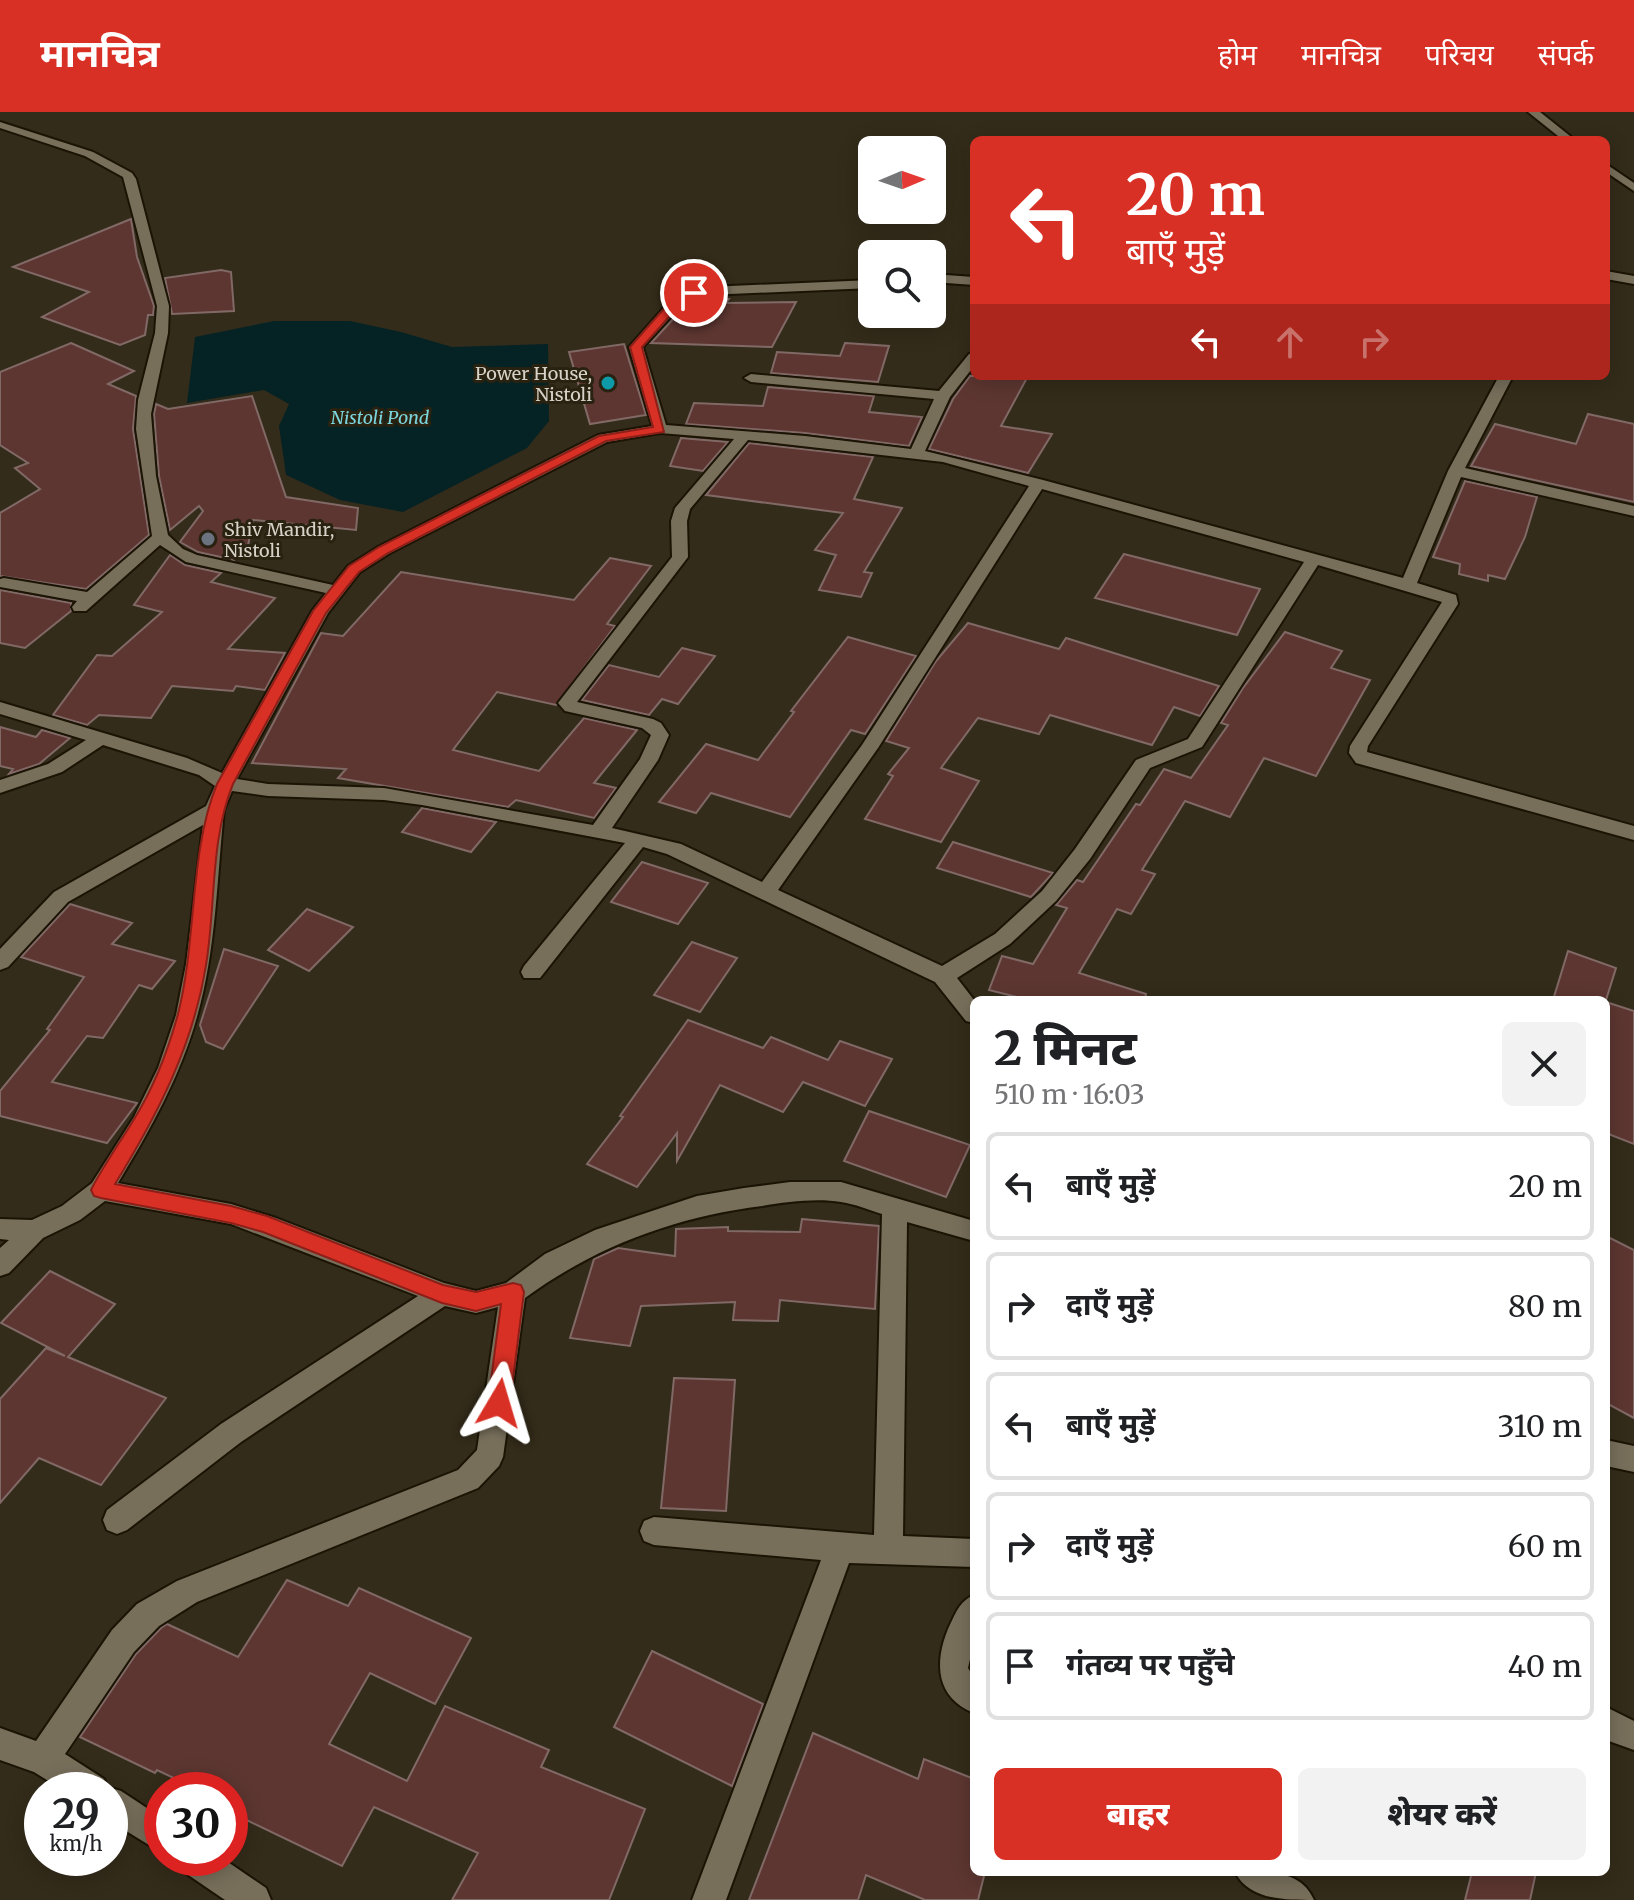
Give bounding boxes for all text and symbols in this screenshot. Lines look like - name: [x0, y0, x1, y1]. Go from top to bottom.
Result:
- text: मानचित्र: [40, 30, 160, 77]
- text: होम: [1218, 37, 1257, 73]
- text: मानचित्र: [1301, 37, 1381, 73]
- text: परिचय: [1425, 37, 1494, 73]
- text: संपर्क: [1538, 37, 1594, 73]
- north arrow: [858, 136, 946, 224]
- map controls: [858, 136, 946, 328]
- text: 20 m: [1126, 160, 1265, 230]
- icon: left: [994, 168, 1098, 272]
- text: बाएँ मुड़ें: [1126, 229, 1225, 274]
- button: search: [858, 240, 946, 328]
- pin: [660, 259, 728, 327]
- icon: arrive: [672, 271, 716, 315]
- icon: left: [1184, 320, 1228, 364]
- icon: ahead: [1268, 320, 1312, 364]
- icon: right: [1352, 320, 1396, 364]
- place label: Power House, Nistoli: [475, 362, 592, 406]
- marker: Power House, Nistoli: [599, 374, 617, 392]
- water label: Nistoli Pond: [331, 406, 430, 429]
- place label: Shiv Mandir, Nistoli: [224, 518, 334, 562]
- marker: Shiv Mandir, Nistoli: [199, 530, 217, 548]
- text: 2 मिनट: [994, 1018, 1137, 1078]
- button: close: [1502, 1022, 1586, 1106]
- text: 510 m · 16:03: [994, 1078, 1145, 1111]
- icon: left: [998, 1164, 1042, 1208]
- text: बाएँ मुड़ें: [1066, 1165, 1155, 1203]
- text: 20 m: [1509, 1167, 1582, 1205]
- icon: right: [998, 1284, 1042, 1328]
- text: दाएँ मुड़ें: [1066, 1285, 1154, 1323]
- text: 80 m: [1508, 1287, 1582, 1325]
- position arrow: [457, 1361, 541, 1445]
- icon: left: [998, 1404, 1042, 1448]
- text: बाएँ मुड़ें: [1066, 1405, 1155, 1443]
- text: 310 m: [1498, 1407, 1582, 1445]
- icon: right: [998, 1524, 1042, 1568]
- text: दाएँ मुड़ें: [1066, 1525, 1154, 1563]
- text: 60 m: [1508, 1527, 1582, 1565]
- icon: arrive: [998, 1644, 1042, 1688]
- text: गंतव्य पर पहुँचे: [1066, 1645, 1234, 1683]
- text: 40 m: [1508, 1647, 1582, 1685]
- button: बाहर: [994, 1768, 1282, 1860]
- button: शेयर करें: [1298, 1768, 1586, 1860]
- speed limit sign: 30: [144, 1772, 248, 1876]
- text: 29: [52, 1789, 100, 1839]
- text: km/h: [50, 1831, 102, 1856]

